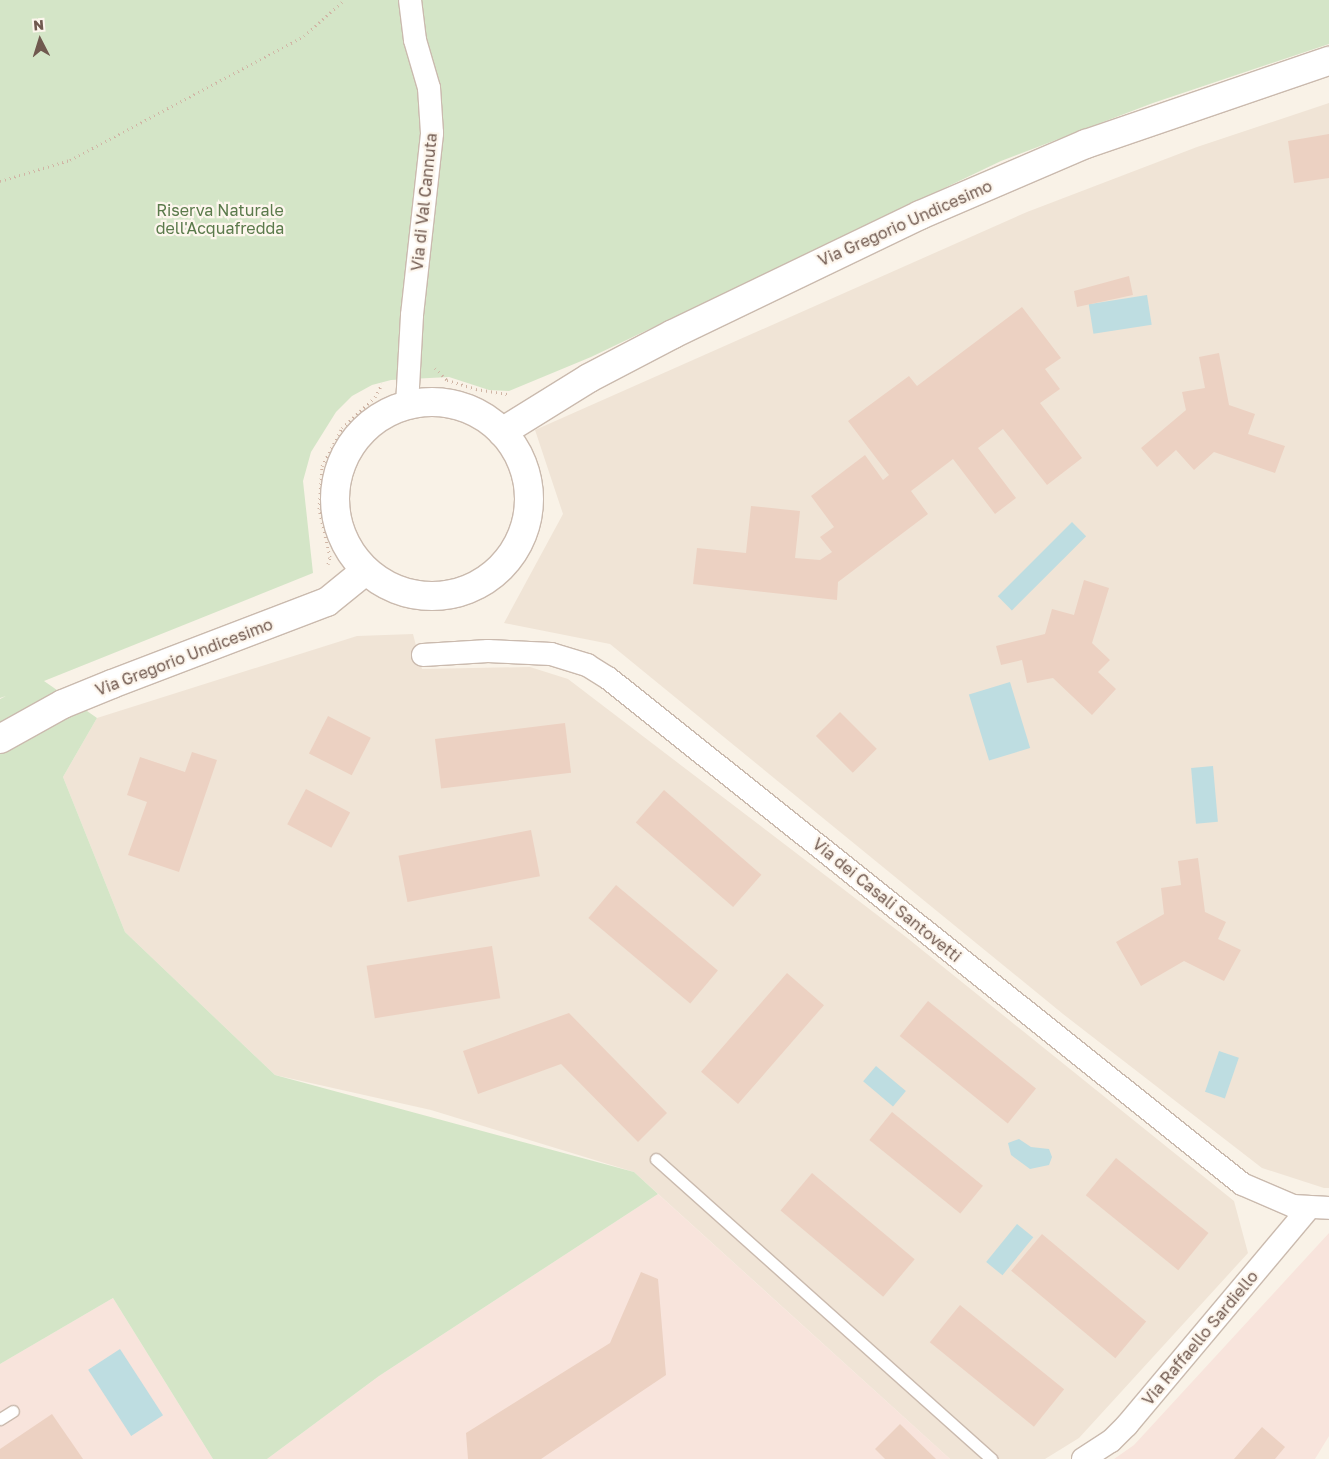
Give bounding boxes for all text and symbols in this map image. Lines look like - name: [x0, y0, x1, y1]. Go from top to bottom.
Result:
- north arrow: [15, 15, 65, 65]
- text: N: [33, 16, 45, 33]
- street label: Via di Val Cannuta: [407, 132, 441, 272]
- street label: Via Gregorio Undicesimo: [815, 176, 995, 270]
- park label: Riserva Naturale dell'Acquafredda: [156, 200, 284, 238]
- street label: Via Gregorio Undicesimo: [93, 614, 275, 700]
- street label: Via dei Casali Santovetti: [809, 834, 965, 966]
- street label: Via Raffaello Sardiello: [1138, 1267, 1262, 1409]

